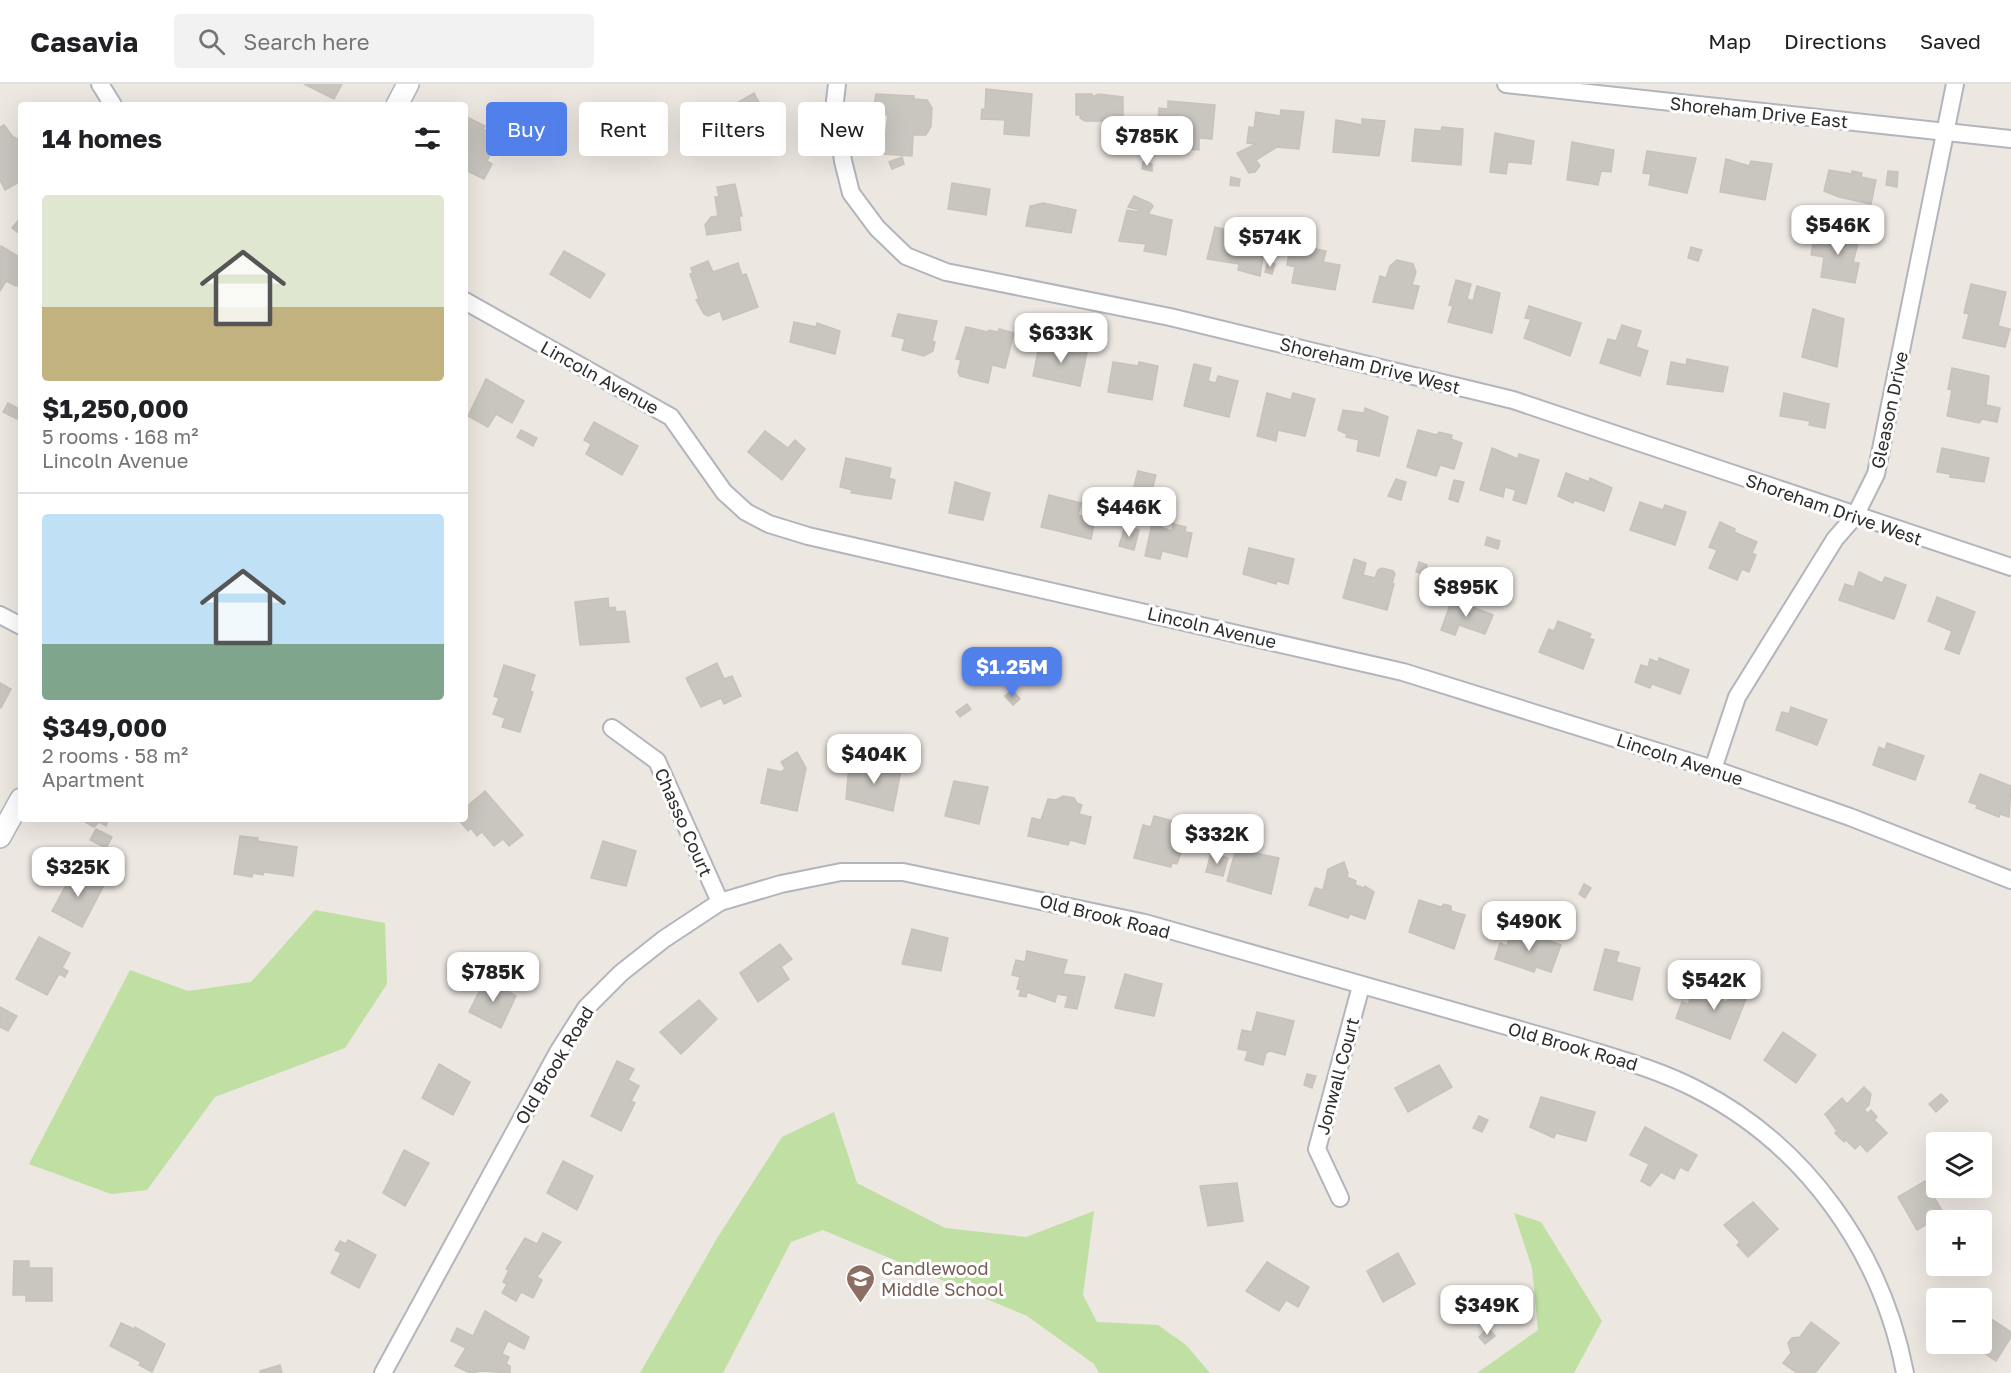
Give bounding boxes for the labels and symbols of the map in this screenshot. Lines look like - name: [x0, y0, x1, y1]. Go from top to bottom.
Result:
- street label: Shoreham Drive East: [1669, 92, 1849, 132]
- pin: $785K: [1105, 116, 1189, 167]
- pin: $546K: [1796, 205, 1880, 256]
- pin: $574K: [1228, 217, 1312, 268]
- pin: $633K: [1019, 313, 1103, 364]
- street label: Shoreham Drive West: [1277, 332, 1463, 398]
- street label: Lincoln Avenue: [537, 335, 663, 419]
- street label: Gleason Drive: [1866, 349, 1912, 471]
- street label: Shoreham Drive West: [1743, 468, 1925, 550]
- pin: $446K: [1087, 487, 1171, 538]
- pin: $895K: [1424, 567, 1508, 618]
- street label: Lincoln Avenue: [1145, 601, 1279, 653]
- pin: $1.25M: [963, 647, 1061, 698]
- street label: Lincoln Avenue: [1614, 728, 1746, 790]
- pin: $404K: [832, 734, 916, 785]
- street label: Chasso Court: [650, 764, 718, 880]
- pin: $332K: [1175, 814, 1259, 865]
- pin: $325K: [36, 847, 120, 898]
- street label: Old Brook Road: [1037, 889, 1173, 943]
- pin: $490K: [1487, 901, 1571, 952]
- pin: $785K: [451, 952, 535, 1003]
- pin: $542K: [1672, 960, 1756, 1011]
- street label: Old Brook Road: [510, 1002, 598, 1128]
- street label: Jonwall Court: [1311, 1015, 1363, 1137]
- street label: Old Brook Road: [1506, 1017, 1640, 1075]
- place label: Candlewood Middle School: [881, 1257, 1004, 1300]
- school or university icon: Candlewood Middle School: [844, 1262, 876, 1304]
- pin: $349K: [1445, 1285, 1529, 1336]

